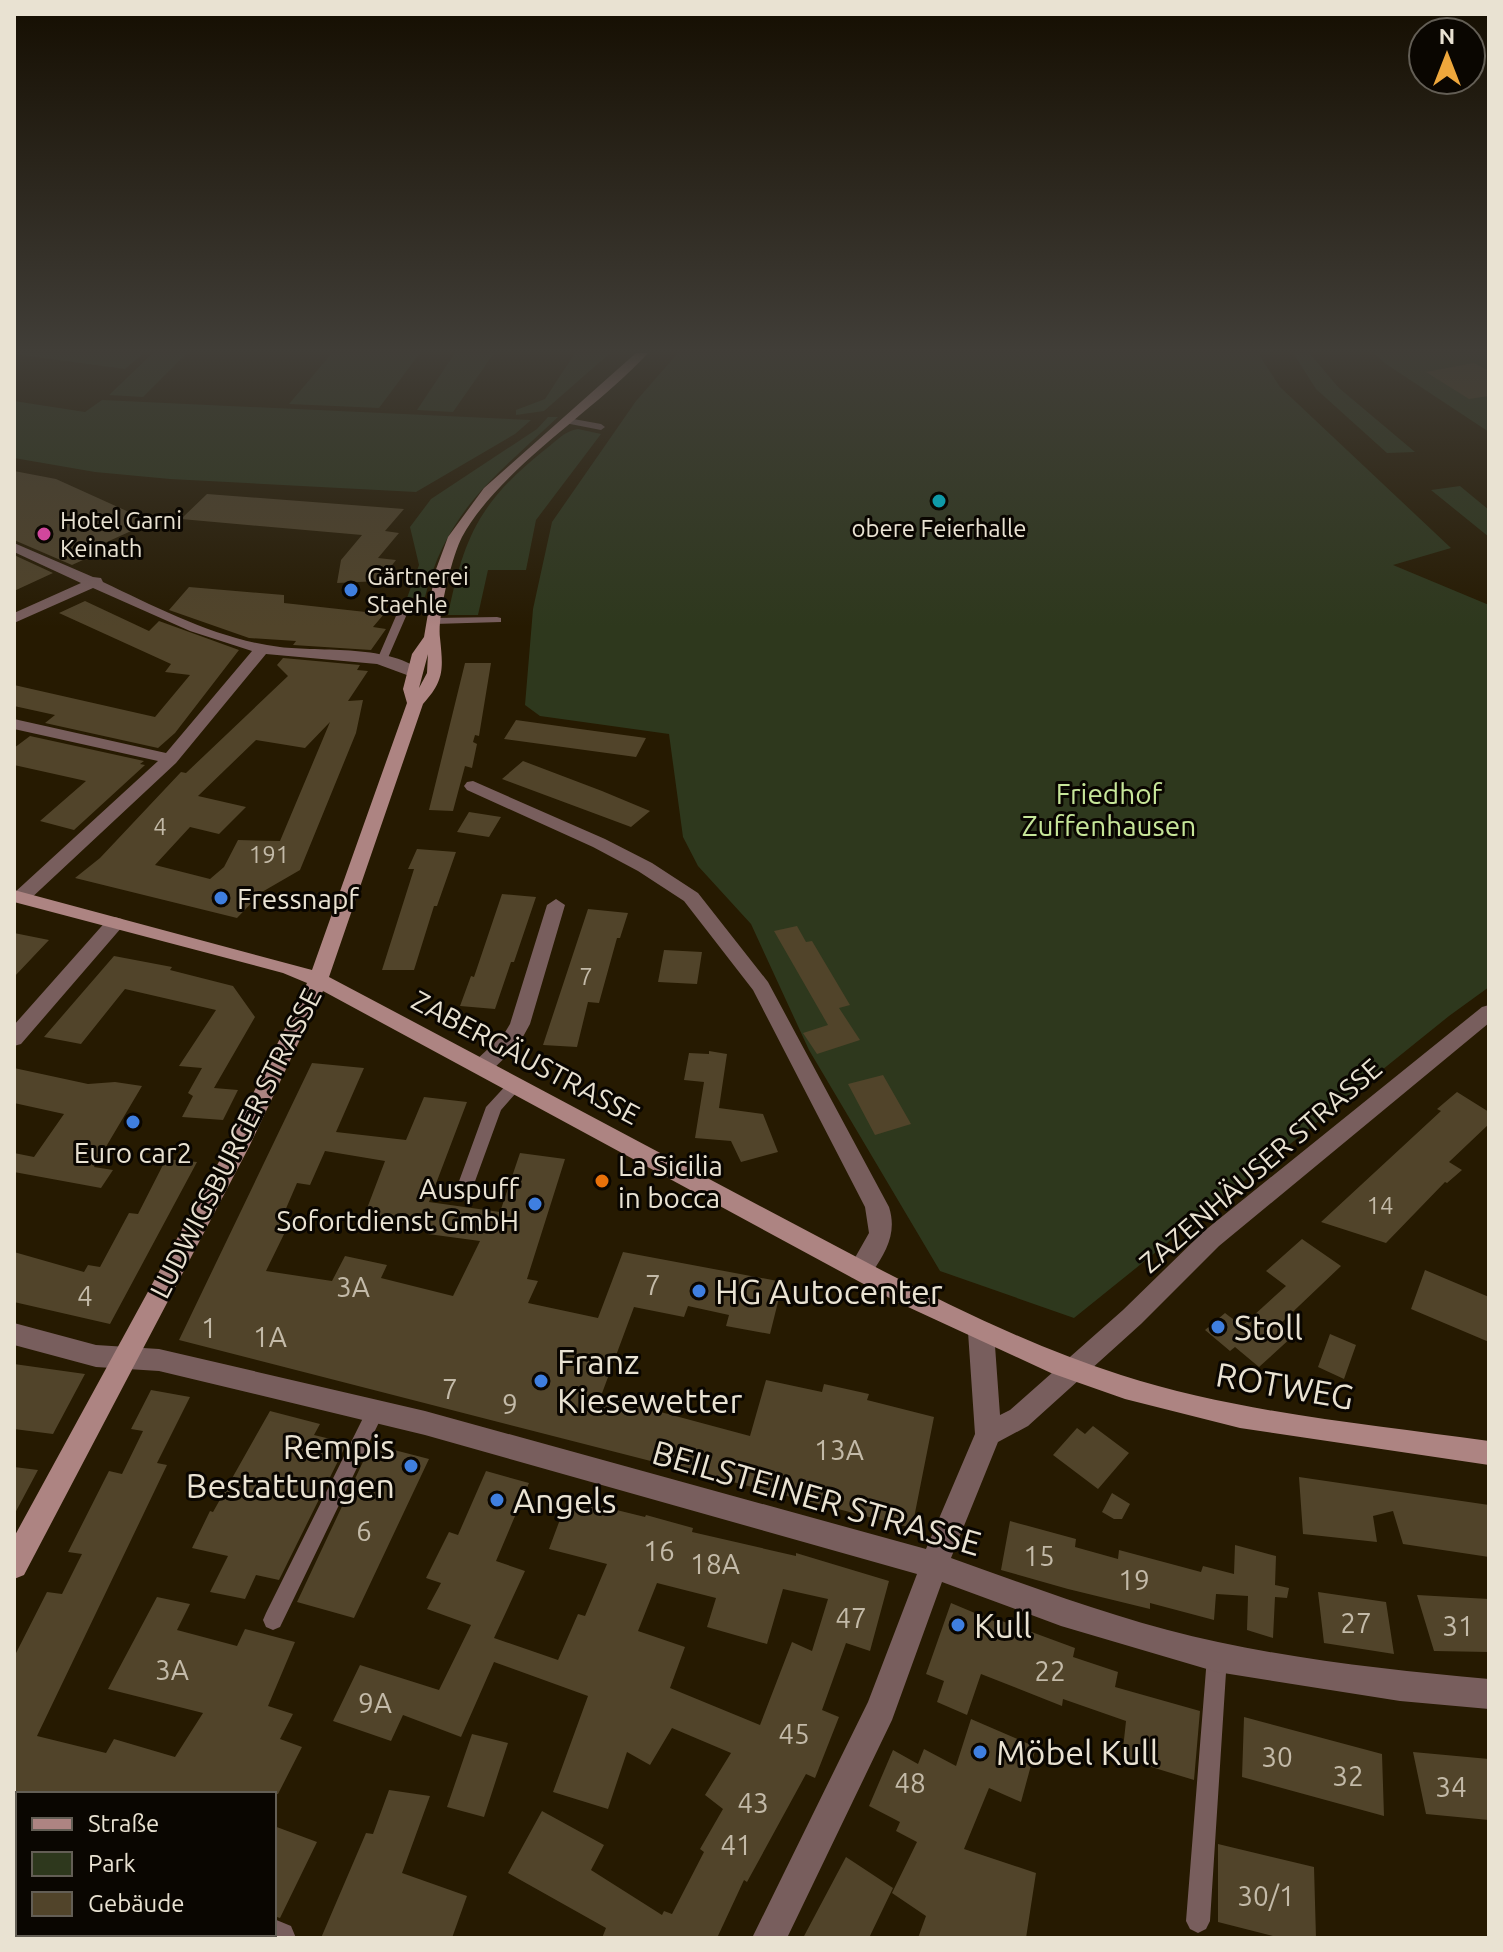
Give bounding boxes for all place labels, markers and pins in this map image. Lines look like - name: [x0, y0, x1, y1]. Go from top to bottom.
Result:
- marker: obere Feierhalle: [930, 492, 948, 510]
- place label: Hotel Garni Keinath: [60, 507, 182, 562]
- place label: obere Feierhalle: [851, 515, 1027, 542]
- marker: Hotel Garni Keinath: [35, 525, 53, 543]
- place label: Gärtnerei Staehle: [367, 563, 469, 618]
- marker: Gärtnerei Staehle: [342, 581, 360, 599]
- place label: Fressnapf: [237, 883, 359, 914]
- marker: Fressnapf: [212, 889, 230, 907]
- marker: Euro car2: [124, 1113, 142, 1131]
- place label: Euro car2: [74, 1137, 192, 1168]
- place label: La Sicilia in bocca: [618, 1150, 723, 1213]
- marker: La Sicilia in bocca: [593, 1172, 611, 1190]
- place label: Auspuff Sofortdienst GmbH: [277, 1173, 520, 1236]
- marker: Auspuff Sofortdienst GmbH: [526, 1195, 544, 1213]
- place label: HG Autocenter: [715, 1272, 943, 1310]
- marker: HG Autocenter: [690, 1282, 708, 1300]
- place label: Stoll: [1234, 1308, 1303, 1346]
- marker: Stoll: [1209, 1318, 1227, 1336]
- place label: Franz Kiesewetter: [557, 1342, 742, 1419]
- marker: Franz Kiesewetter: [532, 1372, 550, 1390]
- place label: Rempis Bestattungen: [186, 1427, 395, 1504]
- marker: Rempis Bestattungen: [402, 1457, 420, 1475]
- place label: Angels: [513, 1481, 617, 1519]
- marker: Angels: [488, 1491, 506, 1509]
- place label: Kull: [974, 1606, 1032, 1644]
- marker: Kull: [949, 1616, 967, 1634]
- place label: Möbel Kull: [996, 1733, 1159, 1771]
- marker: Möbel Kull: [971, 1743, 989, 1761]

